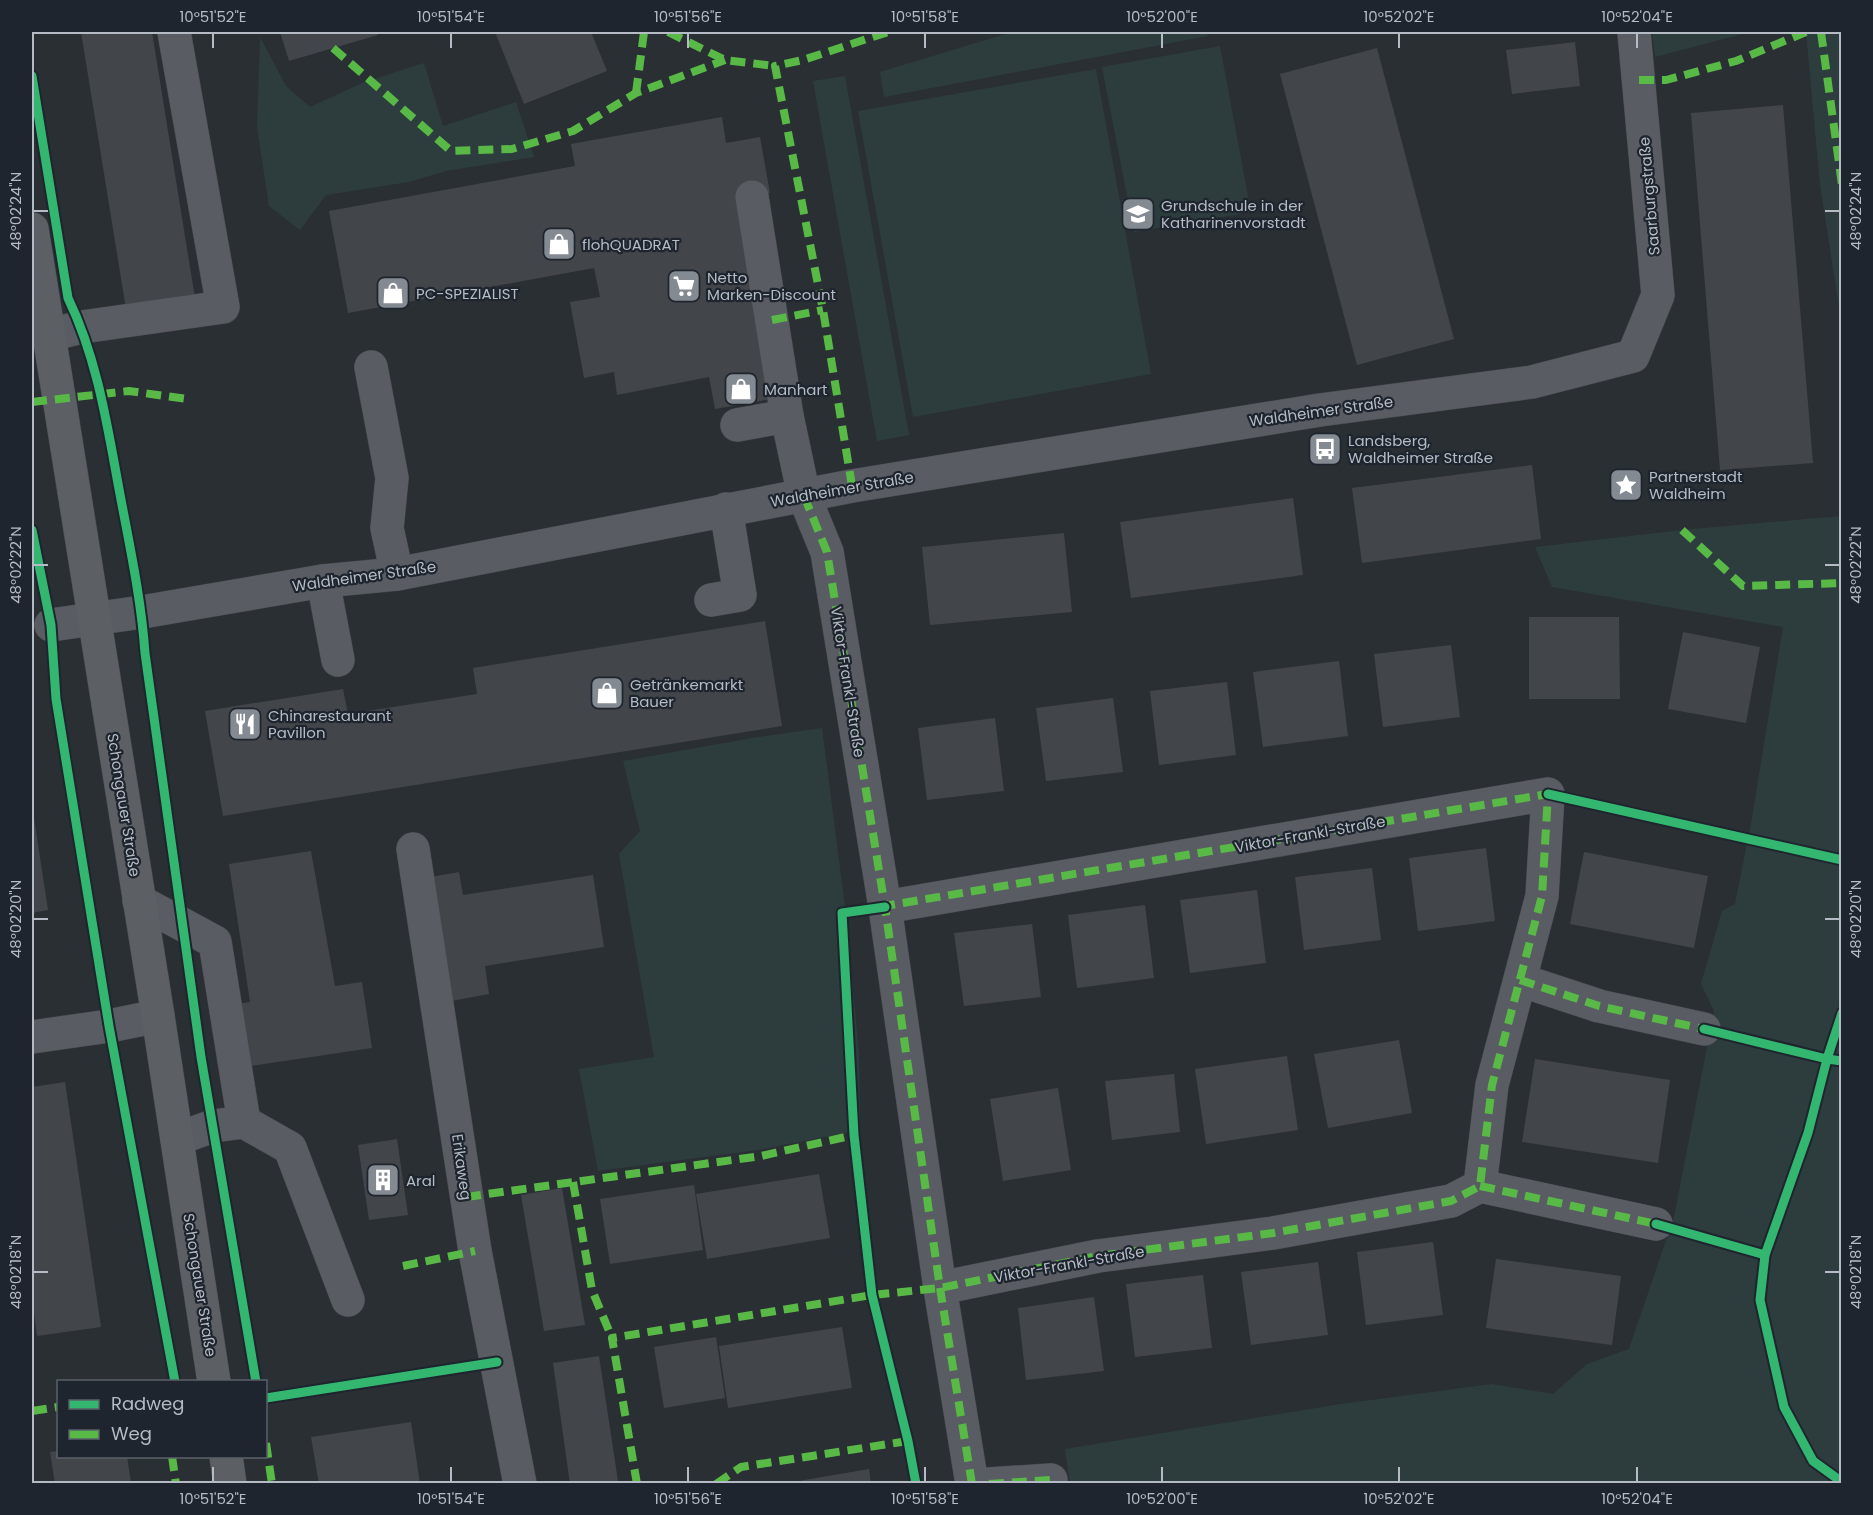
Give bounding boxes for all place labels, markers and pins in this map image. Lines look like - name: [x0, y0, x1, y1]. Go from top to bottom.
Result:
- place label: Grundschule in der Katharinenvorstadt: [1161, 195, 1306, 233]
- school or university icon: Grundschule in der Katharinenvorstadt: [1120, 196, 1156, 232]
- shop icon: flohQUADRAT: [541, 226, 577, 262]
- place label: flohQUADRAT: [582, 234, 680, 255]
- place label: Netto Marken-Discount: [707, 267, 836, 305]
- supermarket icon: Netto Marken-Discount: [666, 268, 702, 304]
- shop icon: PC-SPEZIALIST: [375, 275, 411, 311]
- place label: PC-SPEZIALIST: [416, 283, 519, 304]
- shop icon: Manhart: [723, 371, 759, 407]
- place label: Manhart: [764, 379, 827, 400]
- place label: Landsberg, Waldheimer Straße: [1348, 430, 1493, 468]
- bus stop icon: Landsberg, Waldheimer Straße: [1307, 431, 1343, 467]
- place label: Partnerstadt Waldheim: [1649, 466, 1742, 504]
- place icon: Partnerstadt Waldheim: [1608, 467, 1644, 503]
- place label: Getränkemarkt Bauer: [630, 674, 743, 712]
- shop icon: Getränkemarkt Bauer: [589, 675, 625, 711]
- place label: Chinarestaurant Pavillon: [268, 705, 391, 743]
- restaurant icon: Chinarestaurant Pavillon: [227, 706, 263, 742]
- building icon: Aral: [365, 1162, 401, 1198]
- place label: Aral: [406, 1170, 436, 1191]

